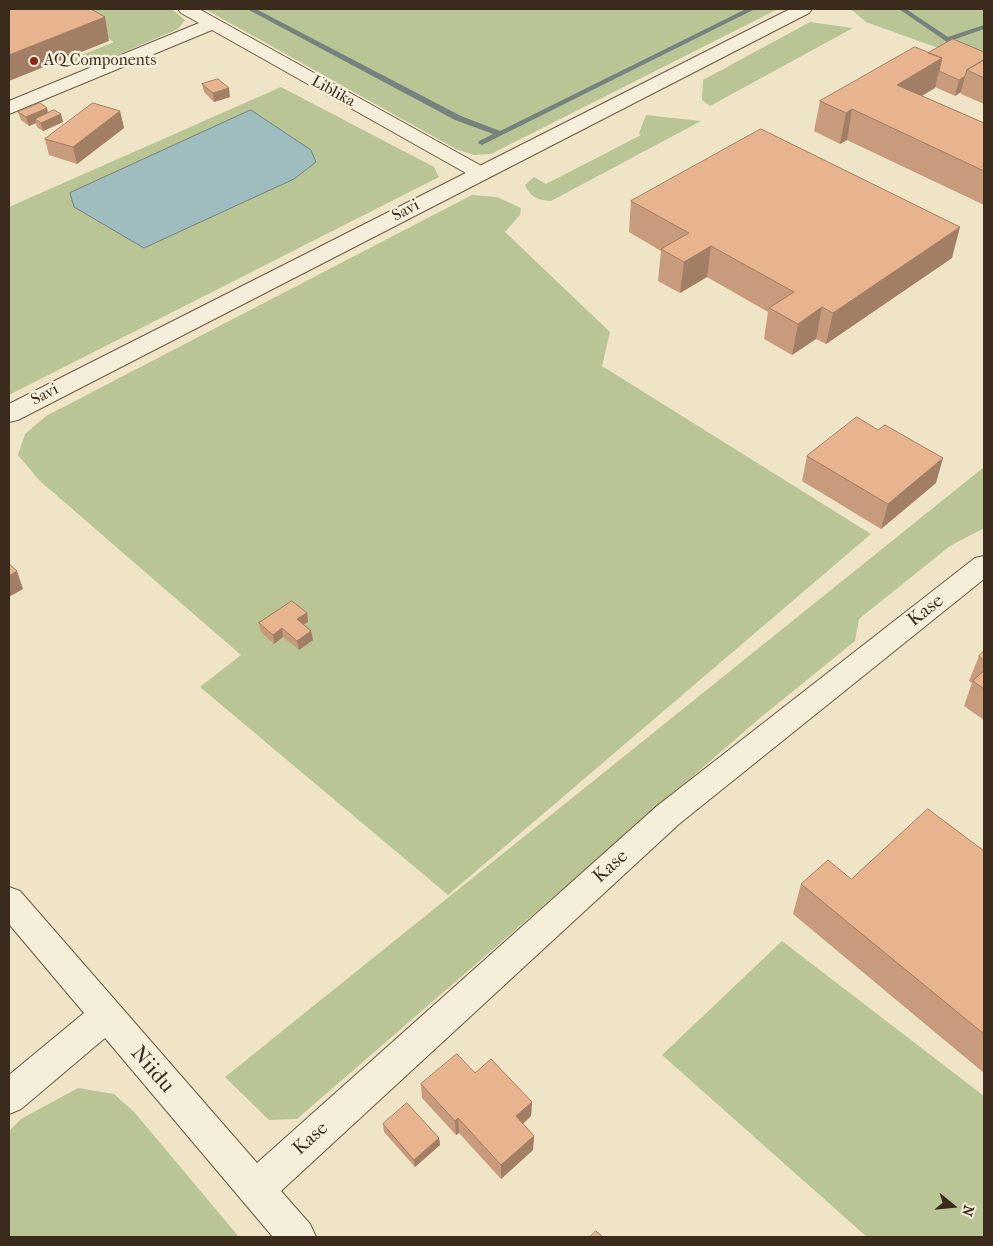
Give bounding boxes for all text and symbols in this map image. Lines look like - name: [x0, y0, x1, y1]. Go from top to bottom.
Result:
- place label: AQ Components: [44, 51, 156, 71]
- marker: AQ Components: [28, 55, 40, 67]
- street label: Liblika: [308, 72, 358, 112]
- street label: Savi: [389, 196, 423, 226]
- street label: Savi: [28, 380, 62, 410]
- street label: Kase: [904, 590, 948, 632]
- street label: Kase: [589, 845, 633, 889]
- street label: Niidu: [124, 1041, 180, 1099]
- street label: Kase: [289, 1117, 333, 1161]
- north arrow: [928, 1181, 978, 1231]
- text: N: [958, 1203, 978, 1218]

